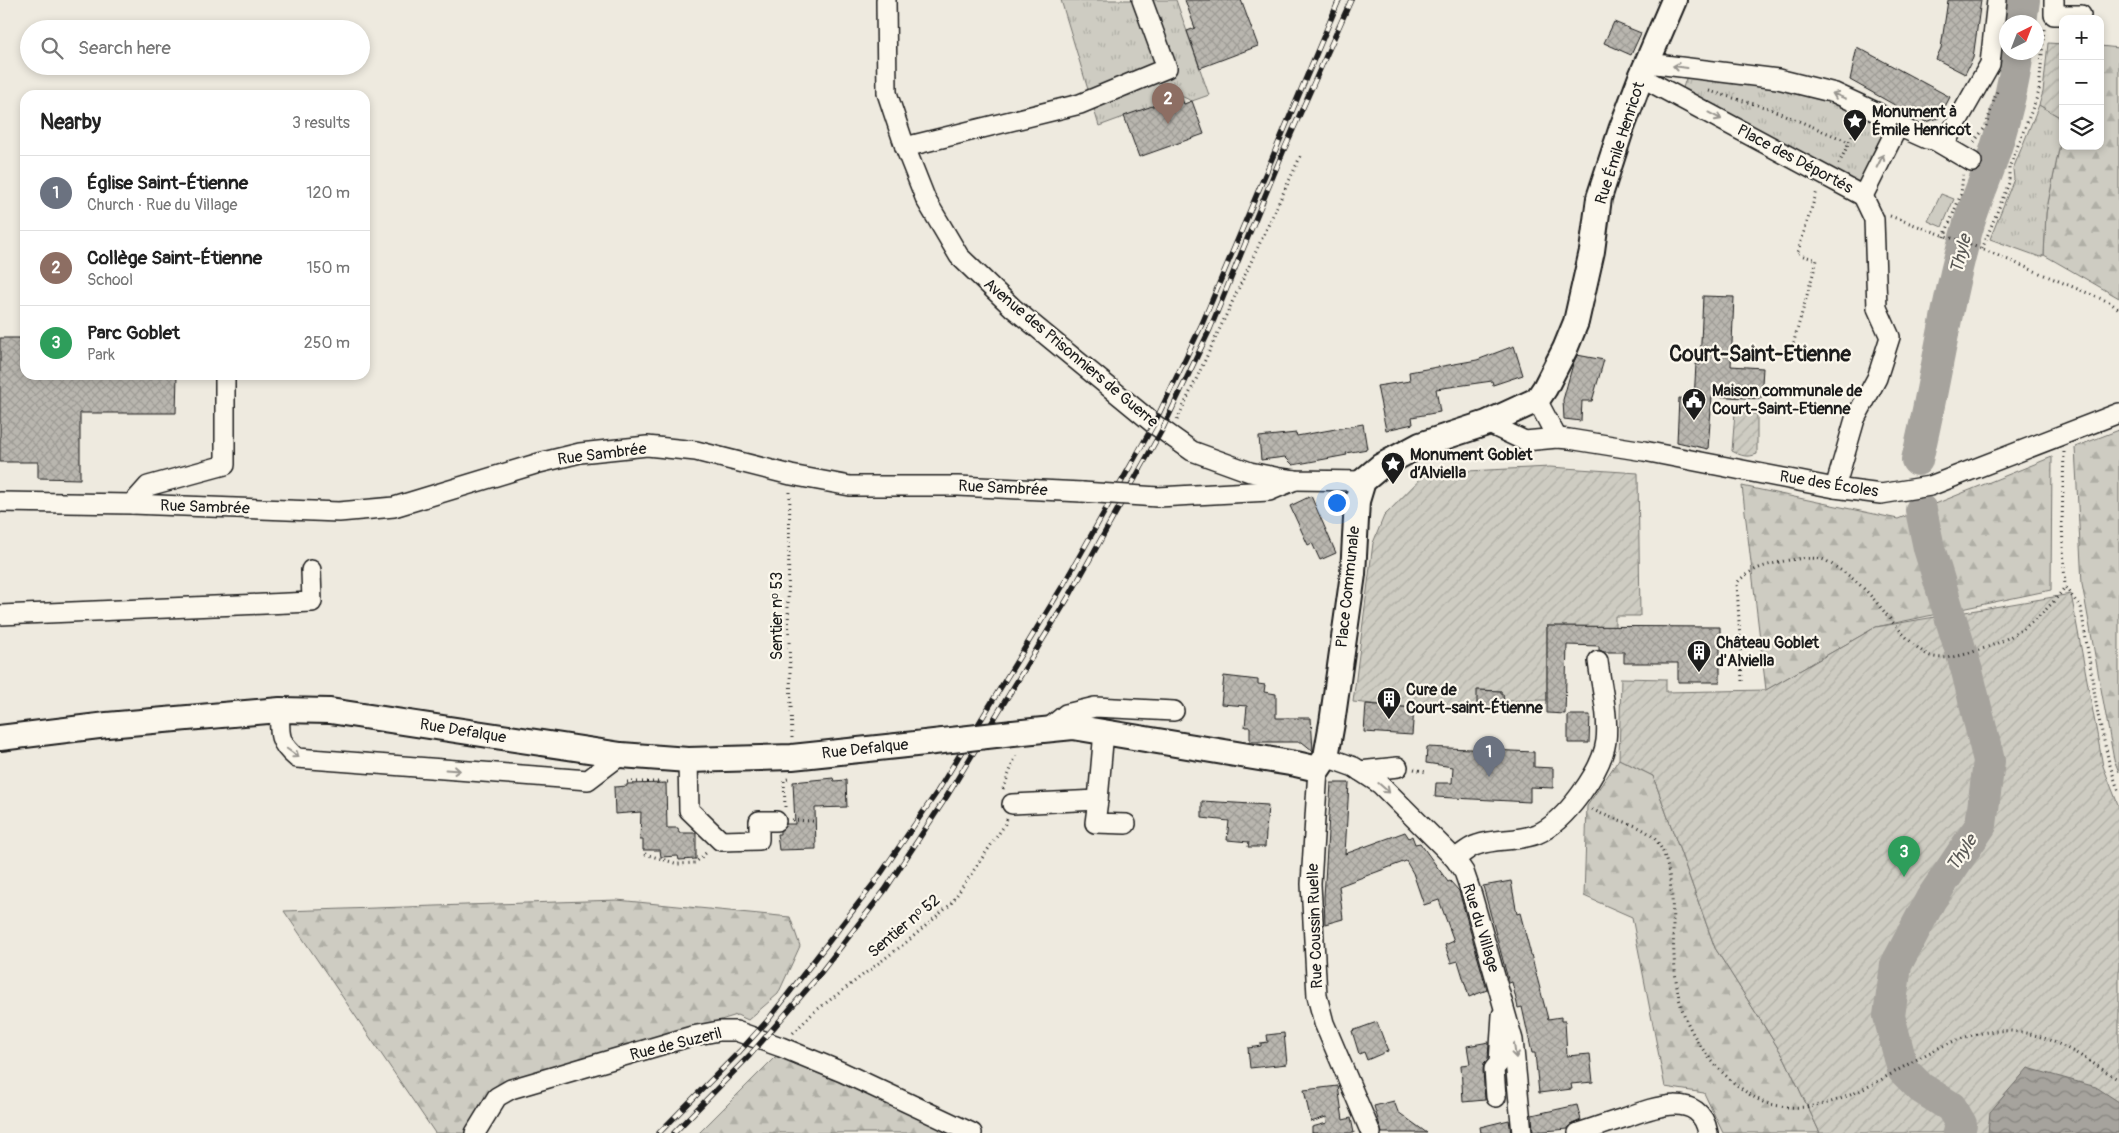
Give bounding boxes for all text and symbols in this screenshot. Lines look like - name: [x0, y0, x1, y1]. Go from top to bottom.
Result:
- north arrow: [1999, 15, 2044, 60]
- map controls: [2059, 15, 2104, 150]
- button: +: [2059, 15, 2104, 60]
- search box: [20, 20, 370, 75]
- icon: search: [38, 34, 66, 62]
- text: Search here: [78, 36, 171, 60]
- button: −: [2059, 60, 2104, 105]
- one-way arrow: [1672, 62, 1688, 72]
- street label: Rue Émile Henricot: [1591, 79, 1649, 207]
- pin: 2: [1152, 83, 1184, 124]
- one-way arrow: [1832, 90, 1847, 100]
- place label: Monument à Émile Henricot: [1872, 102, 1972, 140]
- button: layers: [2059, 105, 2104, 150]
- place icon: Monument à Émile Henricot: [1842, 108, 1868, 142]
- text: Nearby: [40, 109, 101, 136]
- one-way arrow: [1707, 112, 1722, 121]
- text: 3 results: [292, 113, 350, 133]
- street label: Place des Déportés: [1734, 120, 1856, 198]
- one-way arrow: [1876, 154, 1885, 169]
- text: Église Saint-Étienne: [87, 171, 248, 195]
- text: 1: [53, 183, 59, 203]
- text: 120 m: [306, 183, 350, 203]
- text: Church · Rue du Village: [87, 195, 237, 215]
- water label: Thyle: [1945, 230, 1977, 276]
- text: Collège Saint-Étienne: [87, 246, 262, 270]
- text: 2: [52, 258, 60, 278]
- text: 150 m: [306, 258, 350, 278]
- text: School: [87, 270, 133, 290]
- street label: Avenue des Prisonniers de Guerre: [980, 274, 1163, 432]
- text: Parc Goblet: [87, 321, 180, 345]
- text: 3: [52, 333, 60, 353]
- text: 250 m: [304, 333, 350, 353]
- district label: Court-Saint-Etienne: [1669, 341, 1851, 368]
- text: Park: [87, 345, 115, 365]
- place label: Maison communale de Court-Saint-Etienne: [1712, 381, 1863, 419]
- public building icon: Maison communale de Court-Saint-Etienne: [1681, 387, 1707, 421]
- street label: Rue Sambrée: [556, 439, 648, 469]
- place label: Monument Goblet d’Alviella: [1410, 445, 1533, 483]
- place icon: Monument Goblet d’Alviella: [1380, 451, 1406, 485]
- street label: Rue des Écoles: [1778, 466, 1880, 502]
- street label: Rue Sambrée: [958, 476, 1048, 500]
- your location: [1324, 490, 1350, 516]
- street label: Rue Sambrée: [160, 495, 250, 519]
- street label: Place Communale: [1332, 525, 1364, 649]
- street label: Sentier nᵒ 53: [767, 572, 787, 660]
- place label: Château Goblet d'Alviella: [1716, 633, 1820, 671]
- building icon: Château Goblet d'Alviella: [1686, 639, 1712, 673]
- place label: Cure de Court-saint-Étienne: [1406, 680, 1544, 718]
- building icon: Cure de Court-saint-Étienne: [1376, 686, 1402, 720]
- street label: Rue Defalque: [418, 714, 508, 748]
- street label: Rue Defalque: [821, 734, 909, 763]
- pin: 1: [1473, 736, 1505, 777]
- one-way arrow: [286, 748, 300, 758]
- one-way arrow: [445, 765, 461, 775]
- one-way arrow: [1378, 782, 1391, 794]
- water label: Thyle: [1941, 829, 1984, 876]
- pin: 3: [1888, 836, 1920, 877]
- street label: Rue Coussin Ruelle: [1303, 863, 1327, 989]
- street label: Rue du Village: [1458, 881, 1504, 975]
- street label: Sentier nᵒ 52: [864, 890, 944, 962]
- street label: Rue de Suzeril: [628, 1023, 724, 1065]
- one-way arrow: [1510, 1043, 1520, 1059]

